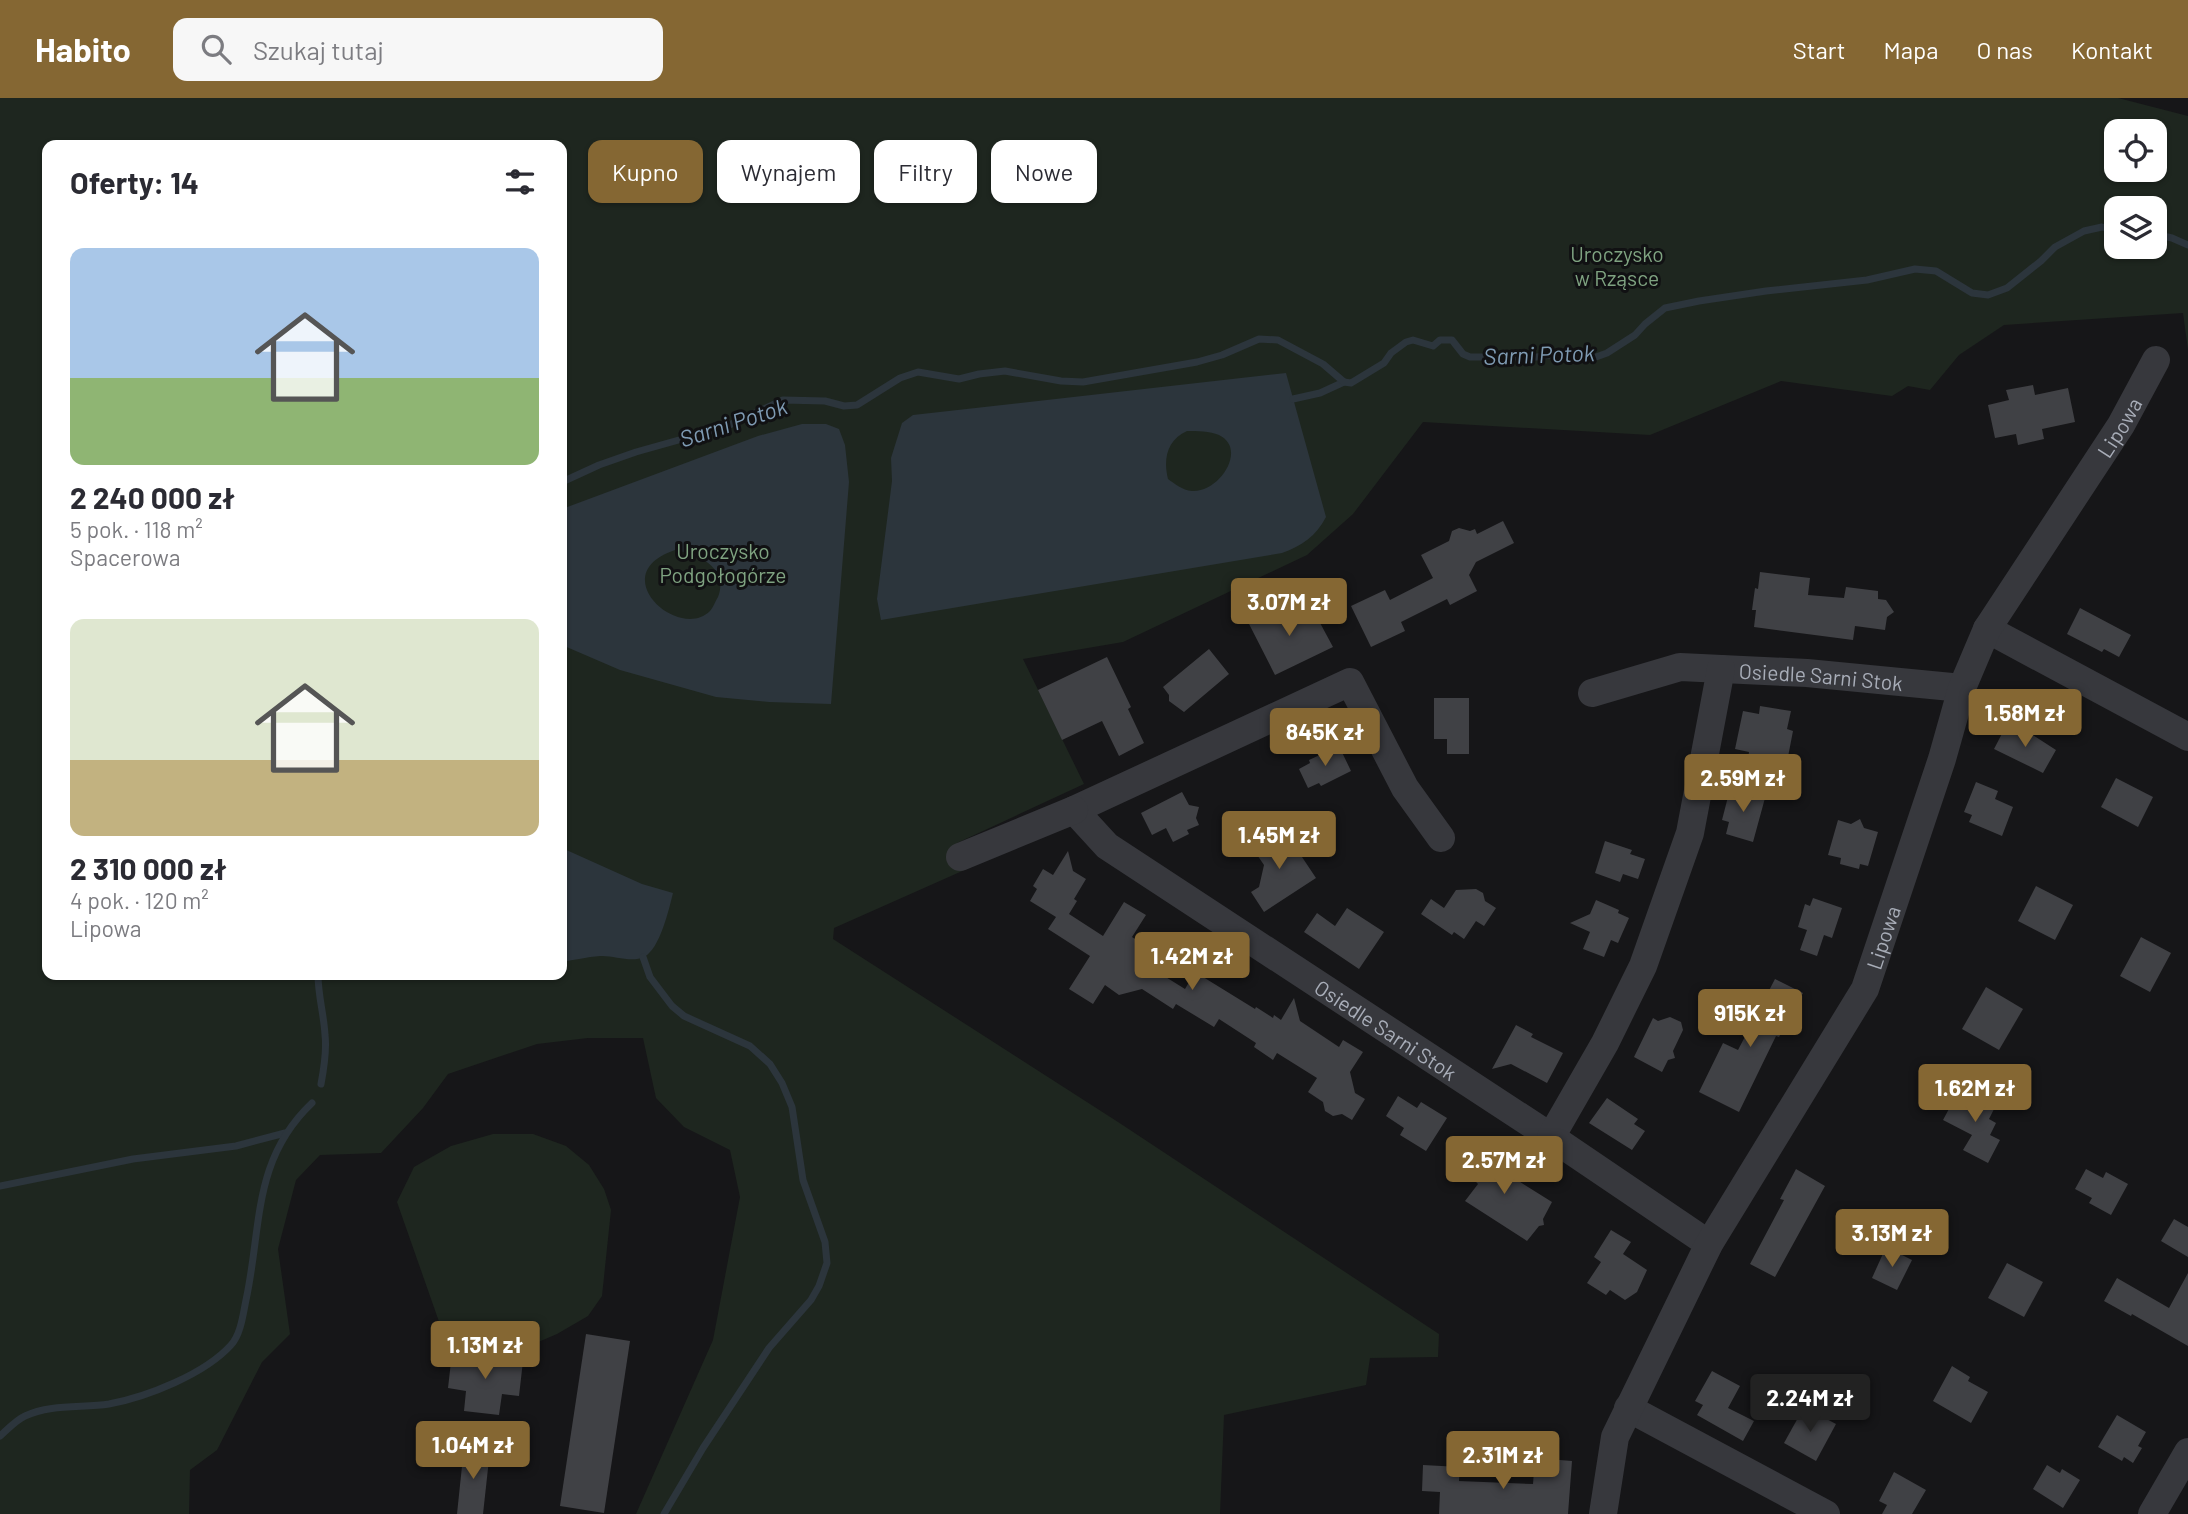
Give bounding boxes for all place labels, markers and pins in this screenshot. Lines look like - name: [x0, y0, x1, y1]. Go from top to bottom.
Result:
- pin: 3.07M zł: [1217, 578, 1361, 638]
- pin: 1.58M zł: [1953, 690, 2097, 749]
- pin: 845K zł: [1260, 708, 1390, 768]
- pin: 2.59M zł: [1671, 754, 1815, 814]
- pin: 1.45M zł: [1207, 812, 1351, 871]
- pin: 1.42M zł: [1120, 932, 1264, 992]
- pin: 915K zł: [1685, 990, 1815, 1049]
- pin: 1.62M zł: [1903, 1065, 2047, 1124]
- pin: 2.57M zł: [1432, 1136, 1576, 1196]
- pin: 3.13M zł: [1820, 1210, 1964, 1269]
- pin: 1.13M zł: [413, 1322, 557, 1381]
- pin: 2.24M zł: [1738, 1374, 1882, 1434]
- pin: 1.04M zł: [401, 1422, 545, 1481]
- pin: 2.31M zł: [1431, 1432, 1575, 1491]

